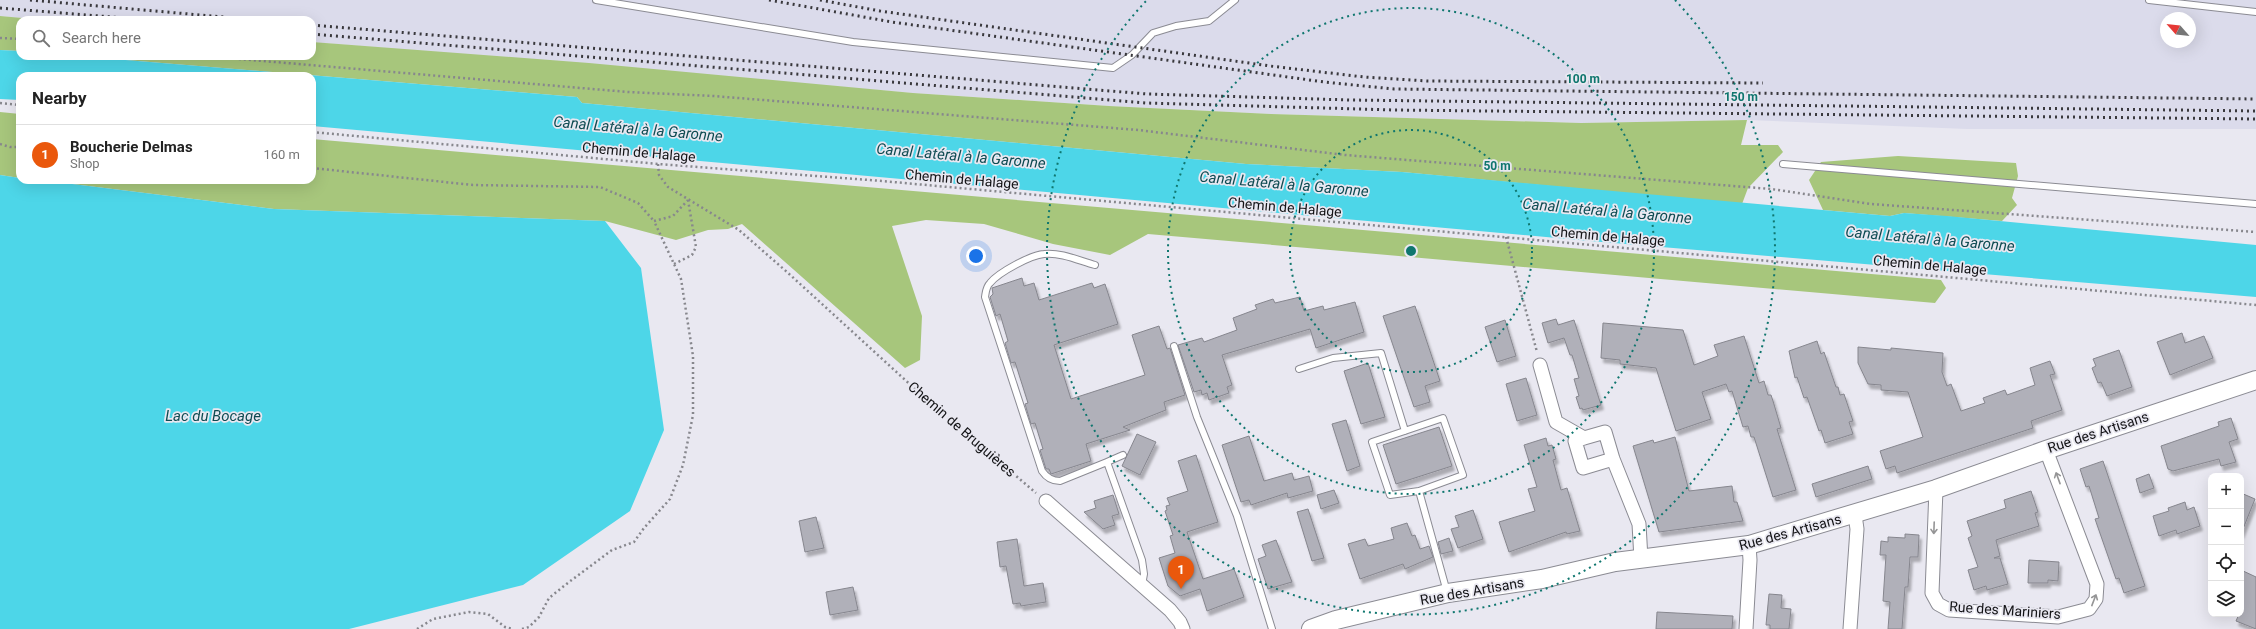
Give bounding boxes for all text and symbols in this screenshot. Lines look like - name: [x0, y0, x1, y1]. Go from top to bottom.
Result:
- north arrow: [2160, 12, 2196, 48]
- search box: [16, 16, 316, 60]
- icon: search: [30, 27, 52, 49]
- text: Search here: [62, 29, 141, 47]
- text: 100 m: [1566, 72, 1600, 86]
- text: Nearby: [32, 88, 87, 108]
- text: 150 m: [1724, 90, 1758, 104]
- water label: Canal Latéral à la Garonne: [553, 113, 724, 145]
- text: Boucherie Delmas: [70, 138, 193, 156]
- street label: Chemin de Halage: [582, 139, 696, 165]
- water label: Canal Latéral à la Garonne: [876, 140, 1047, 172]
- text: 1: [41, 147, 49, 162]
- text: 160 m: [263, 147, 300, 162]
- text: Shop: [70, 156, 100, 171]
- text: 50 m: [1483, 159, 1511, 173]
- street label: Chemin de Halage: [905, 166, 1019, 192]
- water label: Canal Latéral à la Garonne: [1199, 168, 1370, 200]
- street label: Chemin de Halage: [1228, 194, 1342, 220]
- water label: Canal Latéral à la Garonne: [1522, 195, 1693, 227]
- street label: Chemin de Halage: [1551, 223, 1665, 249]
- water label: Canal Latéral à la Garonne: [1845, 223, 2016, 255]
- centre of rings: [1404, 244, 1418, 258]
- your location: [966, 246, 986, 266]
- street label: Chemin de Halage: [1873, 252, 1987, 278]
- street label: Chemin de Bruguières: [905, 378, 1019, 480]
- water label: Lac du Bocage: [165, 407, 261, 425]
- street label: Rue des Artisans: [2045, 408, 2151, 456]
- one-way arrow: [2053, 472, 2061, 484]
- map controls: [2208, 473, 2244, 617]
- button: +: [2208, 473, 2244, 509]
- button: −: [2208, 509, 2244, 545]
- street label: Rue des Artisans: [1737, 511, 1843, 553]
- one-way arrow: [1931, 521, 1938, 534]
- button: locate: [2208, 545, 2244, 581]
- pin: 1: [1168, 556, 1194, 589]
- street label: Rue des Artisans: [1419, 574, 1525, 608]
- button: layers: [2208, 581, 2244, 617]
- one-way arrow: [2090, 594, 2098, 606]
- street label: Rue des Mariniers: [1949, 598, 2061, 622]

